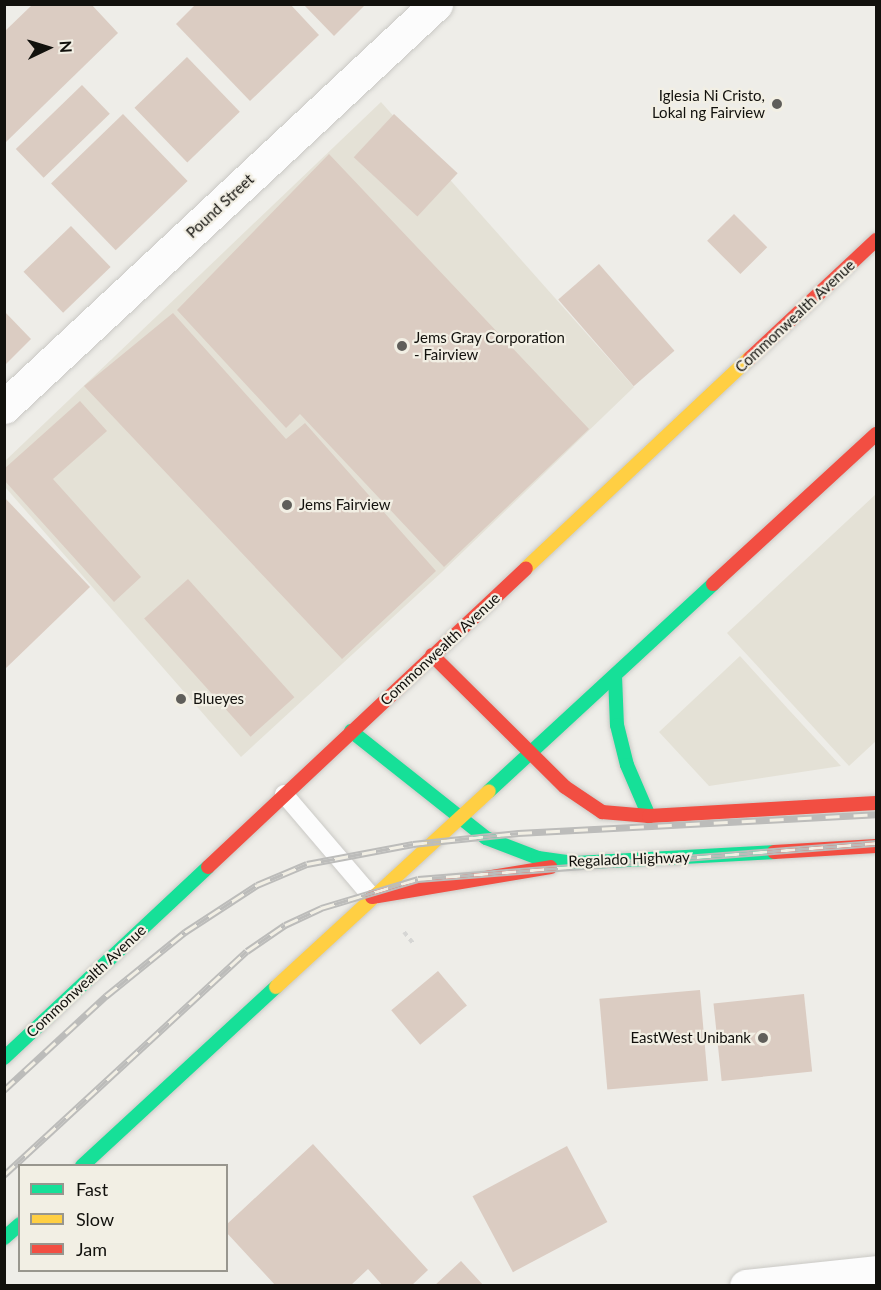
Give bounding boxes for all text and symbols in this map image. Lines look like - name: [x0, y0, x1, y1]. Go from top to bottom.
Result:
- north arrow: [18, 18, 78, 78]
- text: N: [57, 40, 76, 54]
- place label: Iglesia Ni Cristo, Lokal ng Fairview: [652, 86, 765, 121]
- marker: Iglesia Ni Cristo, Lokal ng Fairview: [770, 97, 784, 111]
- street label: Pound Street: [183, 170, 257, 242]
- street label: Commonwealth Avenue: [731, 256, 859, 376]
- place label: Jems Gray Corporation - Fairview: [414, 328, 565, 363]
- marker: Jems Gray Corporation - Fairview: [395, 339, 409, 353]
- place label: Jems Fairview: [299, 496, 391, 514]
- marker: Jems Fairview: [280, 498, 294, 512]
- street label: Commonwealth Avenue: [376, 589, 504, 709]
- place label: Blueyes: [193, 690, 244, 708]
- marker: Blueyes: [174, 692, 188, 706]
- street label: Regalado Highway: [568, 848, 690, 870]
- street label: Commonwealth Avenue: [22, 921, 150, 1041]
- place label: EastWest Unibank: [630, 1029, 751, 1047]
- marker: EastWest Unibank: [756, 1031, 770, 1045]
- legend: [18, 1164, 228, 1272]
- text: Fast: [76, 1178, 108, 1200]
- text: Slow: [76, 1208, 114, 1230]
- text: Jam: [76, 1238, 107, 1260]

